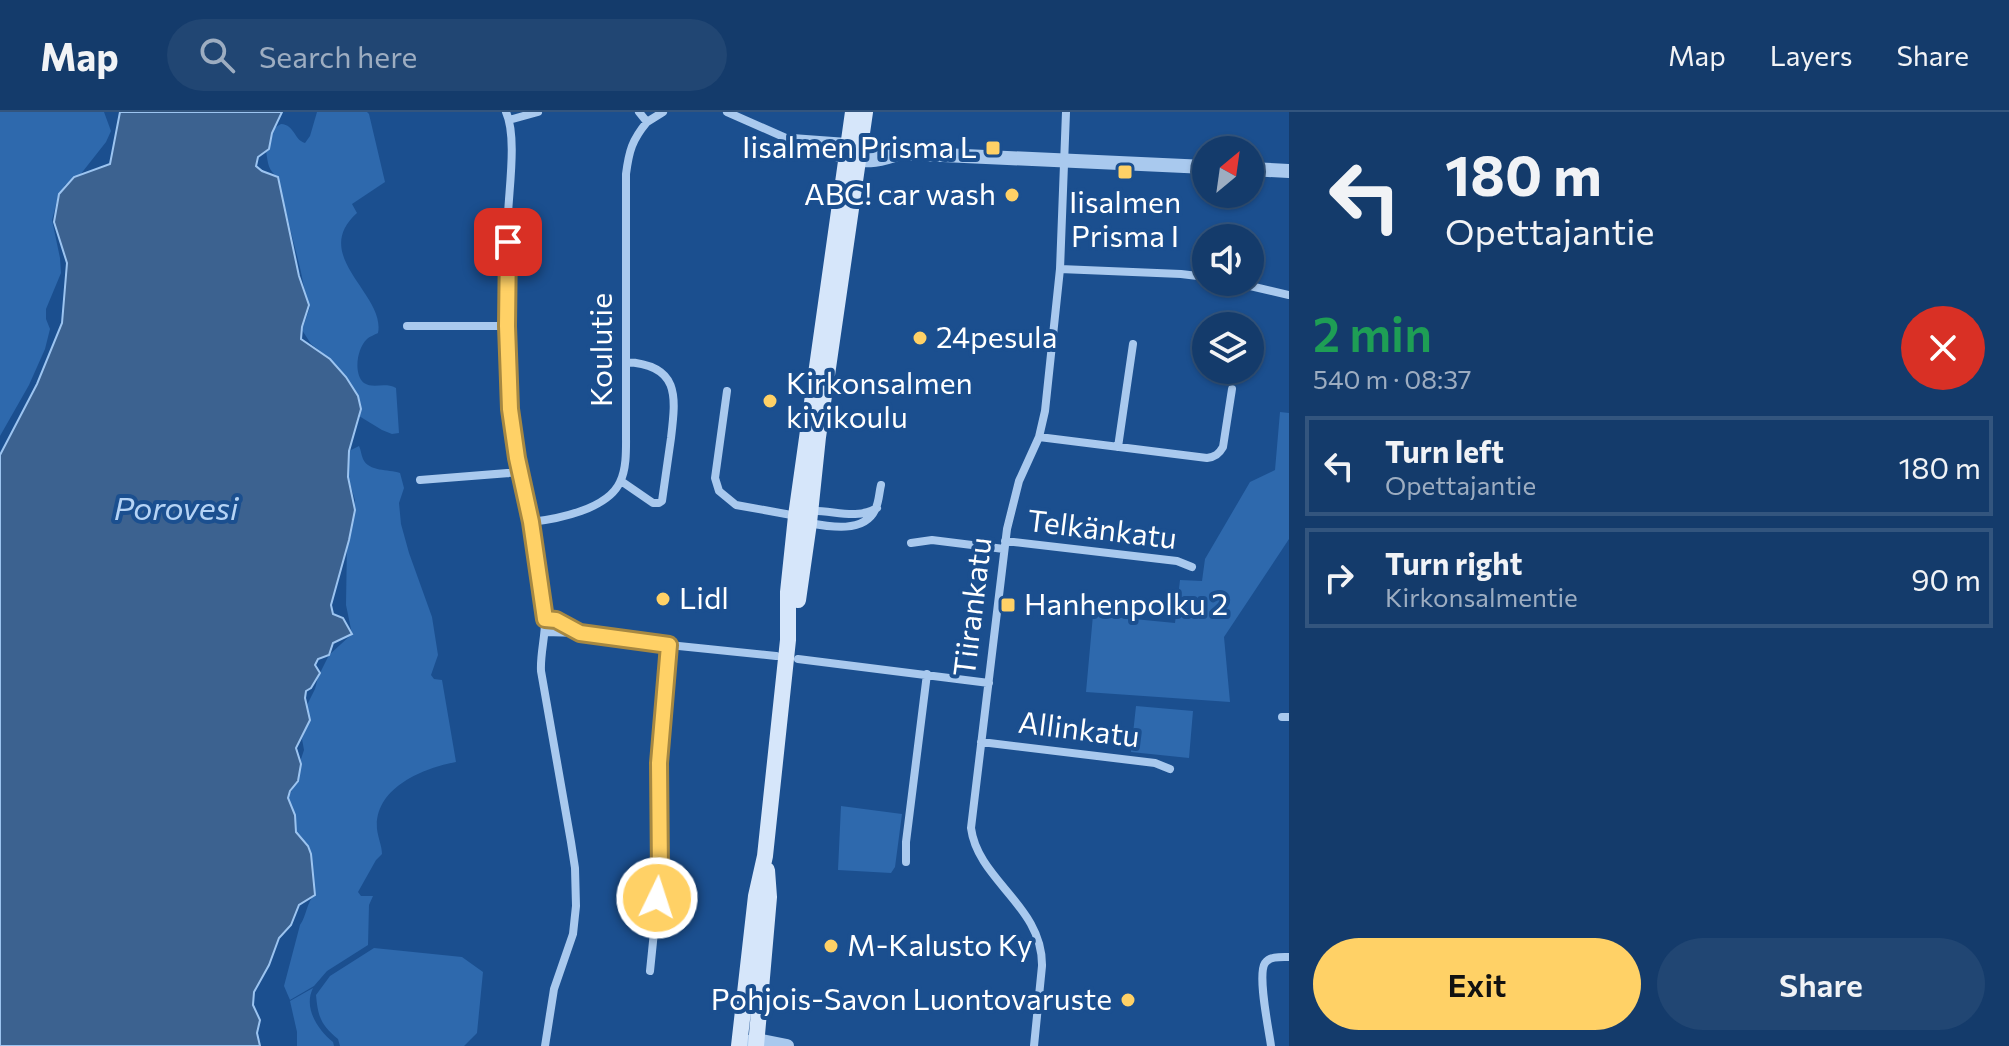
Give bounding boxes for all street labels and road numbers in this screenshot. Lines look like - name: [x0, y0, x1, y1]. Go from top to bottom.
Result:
- street label: Koulutie: [581, 293, 618, 407]
- street label: Telkänkatu: [1025, 500, 1179, 555]
- street label: Tiirankatu: [944, 535, 997, 679]
- street label: Allinkatu: [1017, 702, 1142, 753]

